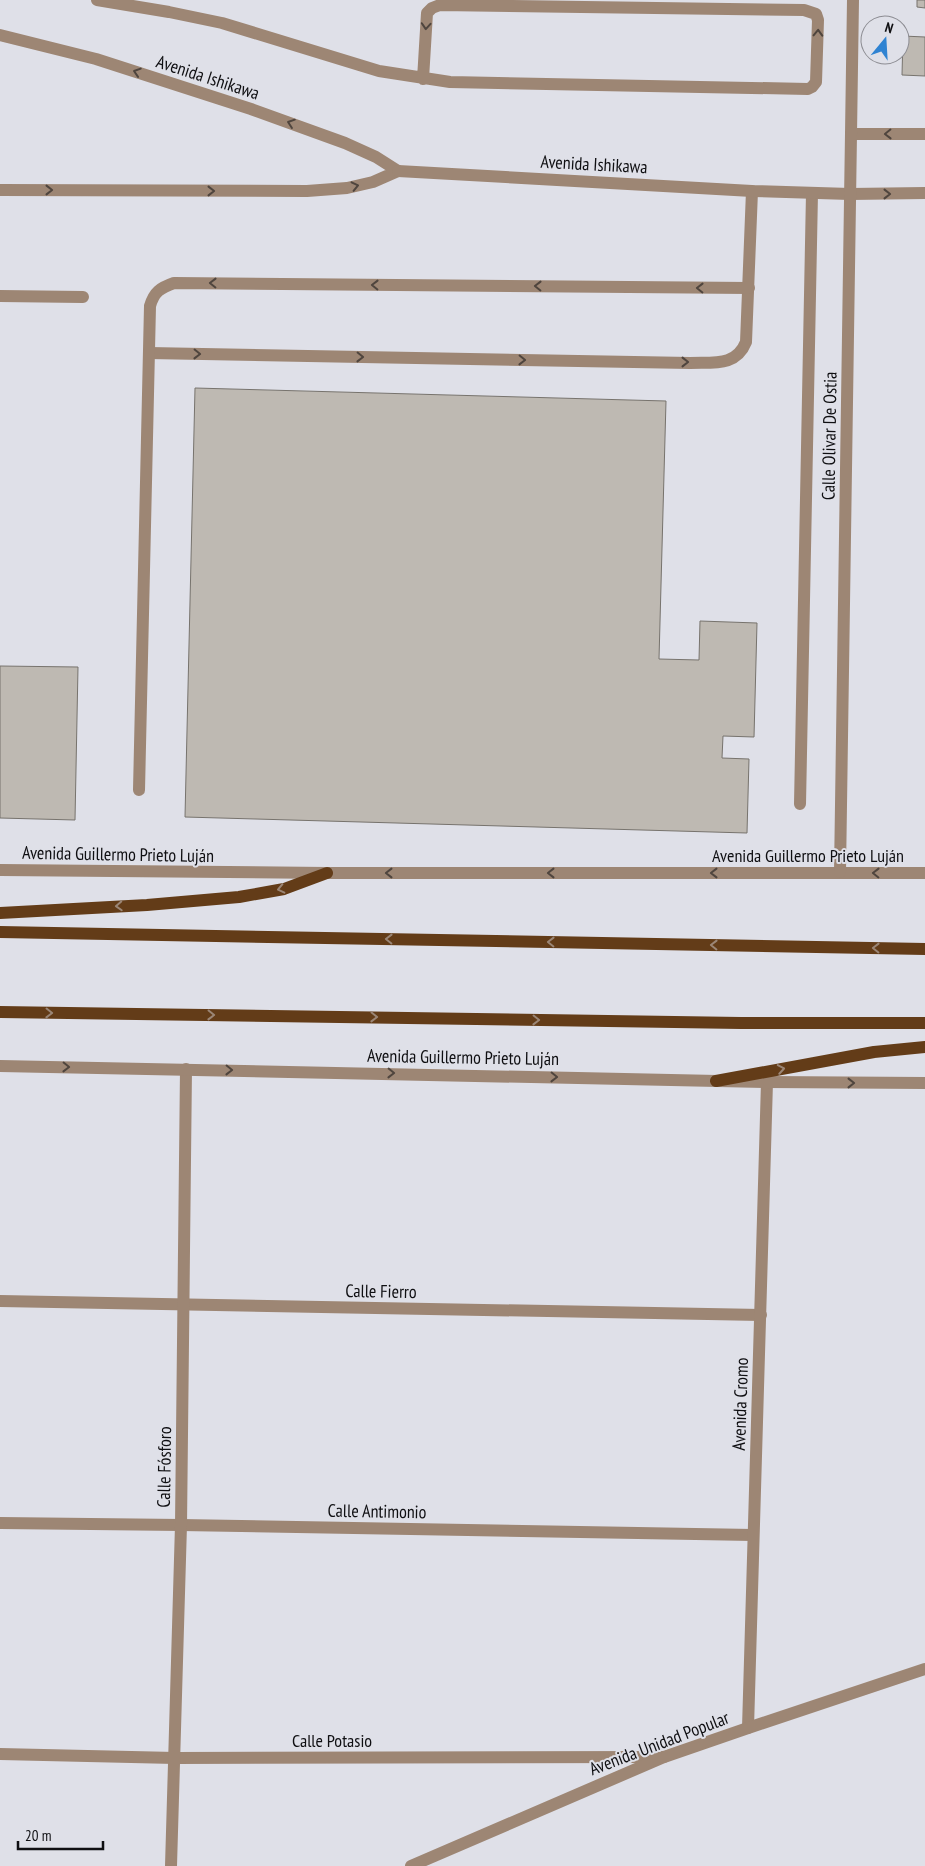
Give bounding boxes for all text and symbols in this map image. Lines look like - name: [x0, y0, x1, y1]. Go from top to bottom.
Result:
- north arrow: [860, 15, 910, 65]
- text: N: [883, 18, 895, 37]
- one-way arrow: [420, 22, 431, 30]
- one-way arrow: [812, 29, 823, 37]
- street label: Avenida Ishikawa: [154, 50, 262, 104]
- one-way arrow: [133, 68, 142, 78]
- one-way arrow: [288, 119, 296, 129]
- one-way arrow: [884, 129, 892, 139]
- street label: Avenida Ishikawa: [540, 150, 648, 178]
- one-way arrow: [351, 181, 360, 192]
- one-way arrow: [45, 185, 53, 195]
- one-way arrow: [208, 186, 215, 196]
- one-way arrow: [884, 189, 892, 199]
- one-way arrow: [209, 278, 216, 288]
- one-way arrow: [371, 280, 379, 290]
- one-way arrow: [534, 281, 542, 291]
- one-way arrow: [696, 283, 704, 293]
- one-way arrow: [194, 348, 202, 359]
- one-way arrow: [356, 351, 364, 362]
- one-way arrow: [518, 354, 526, 365]
- one-way arrow: [681, 357, 689, 368]
- street label: Calle Olivar De Ostia: [816, 372, 842, 500]
- street label: Avenida Guillermo Prieto Luján: [22, 841, 214, 867]
- street label: Avenida Guillermo Prieto Luján: [712, 844, 904, 867]
- one-way arrow: [385, 868, 392, 878]
- one-way arrow: [547, 868, 555, 878]
- one-way arrow: [710, 868, 718, 878]
- one-way arrow: [872, 868, 880, 878]
- one-way arrow: [276, 883, 285, 894]
- one-way arrow: [115, 901, 123, 912]
- one-way arrow: [385, 934, 392, 944]
- one-way arrow: [547, 937, 555, 947]
- one-way arrow: [710, 940, 718, 950]
- one-way arrow: [872, 943, 880, 953]
- one-way arrow: [45, 1008, 53, 1018]
- one-way arrow: [208, 1010, 215, 1020]
- one-way arrow: [370, 1012, 378, 1023]
- one-way arrow: [532, 1015, 540, 1025]
- street label: Avenida Guillermo Prieto Luján: [367, 1044, 559, 1070]
- one-way arrow: [62, 1062, 70, 1072]
- one-way arrow: [225, 1064, 233, 1075]
- one-way arrow: [776, 1064, 785, 1074]
- one-way arrow: [387, 1068, 395, 1079]
- one-way arrow: [550, 1072, 558, 1082]
- one-way arrow: [848, 1078, 855, 1088]
- street label: Calle Fierro: [345, 1279, 417, 1303]
- street label: Avenida Cromo: [727, 1357, 753, 1451]
- street label: Calle Fósforo: [152, 1426, 176, 1508]
- street label: Calle Antimonio: [327, 1499, 427, 1523]
- street label: Avenida Unidad Popular: [586, 1706, 732, 1780]
- street label: Calle Potasio: [292, 1729, 372, 1752]
- scale bar: [18, 1818, 102, 1850]
- text: 20 m: [25, 1826, 51, 1845]

